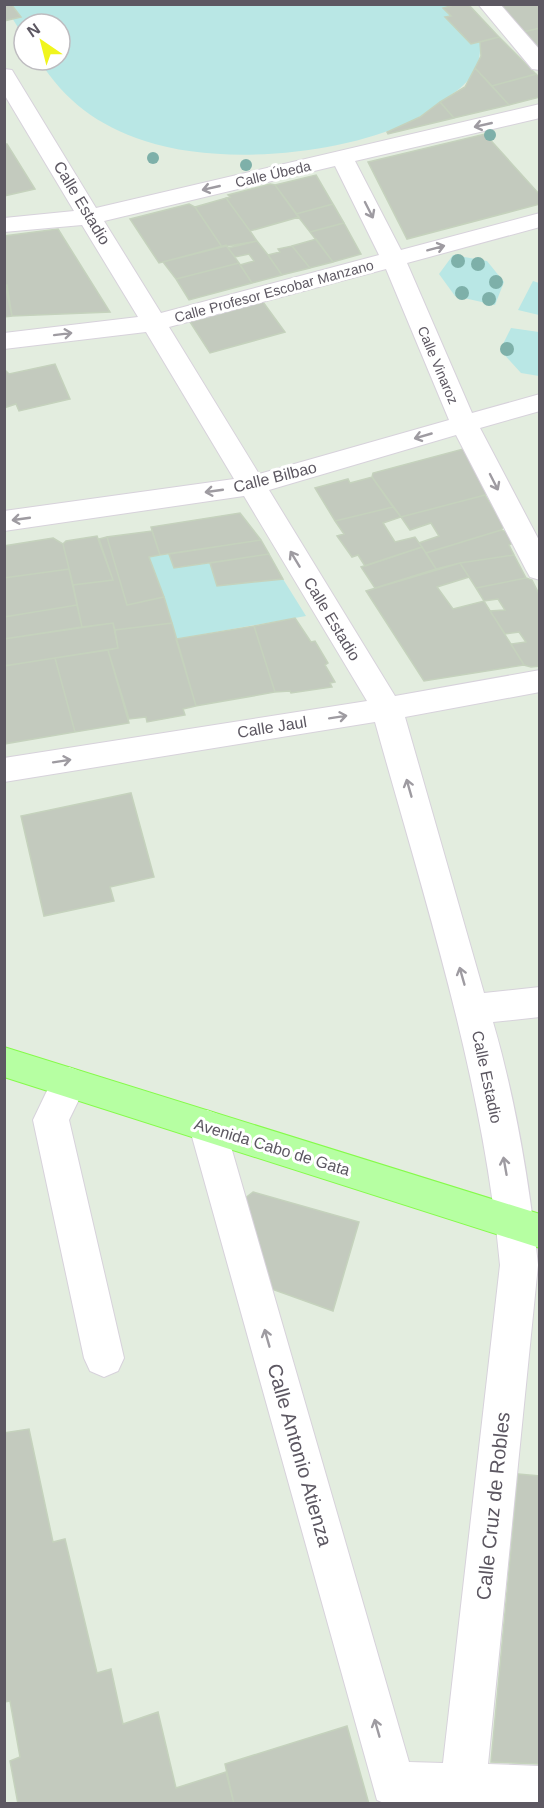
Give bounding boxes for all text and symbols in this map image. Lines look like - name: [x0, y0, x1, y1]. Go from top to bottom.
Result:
- north arrow: [12, 12, 72, 72]
- text: N: [24, 20, 43, 40]
- one-way arrow: [473, 119, 492, 131]
- street label: Calle Úbeda: [234, 157, 313, 190]
- street label: Calle Estadio: [50, 158, 114, 248]
- one-way arrow: [202, 183, 221, 195]
- one-way arrow: [363, 201, 375, 219]
- one-way arrow: [426, 242, 445, 253]
- street label: Calle Profesor Escobar Manzano: [173, 257, 375, 325]
- street label: Calle Vinaroz: [414, 324, 462, 406]
- one-way arrow: [52, 328, 72, 339]
- one-way arrow: [414, 431, 433, 442]
- street label: Calle Bilbao: [232, 458, 319, 496]
- one-way arrow: [489, 473, 500, 491]
- one-way arrow: [205, 486, 225, 497]
- one-way arrow: [12, 513, 32, 524]
- one-way arrow: [289, 551, 301, 568]
- street label: Calle Estadio: [300, 574, 364, 664]
- one-way arrow: [327, 711, 347, 722]
- street label: Calle Jaul: [236, 713, 308, 741]
- one-way arrow: [52, 755, 72, 766]
- one-way arrow: [403, 779, 414, 798]
- one-way arrow: [456, 967, 467, 986]
- street label: Calle Estadio: [469, 1029, 505, 1125]
- street label: Avenida Cabo de Gata: [192, 1115, 352, 1179]
- one-way arrow: [499, 1157, 510, 1176]
- one-way arrow: [260, 1329, 272, 1348]
- street label: Calle Antonio Atienza: [263, 1361, 337, 1550]
- street label: Calle Cruz de Robles: [472, 1411, 514, 1601]
- one-way arrow: [370, 1718, 382, 1737]

